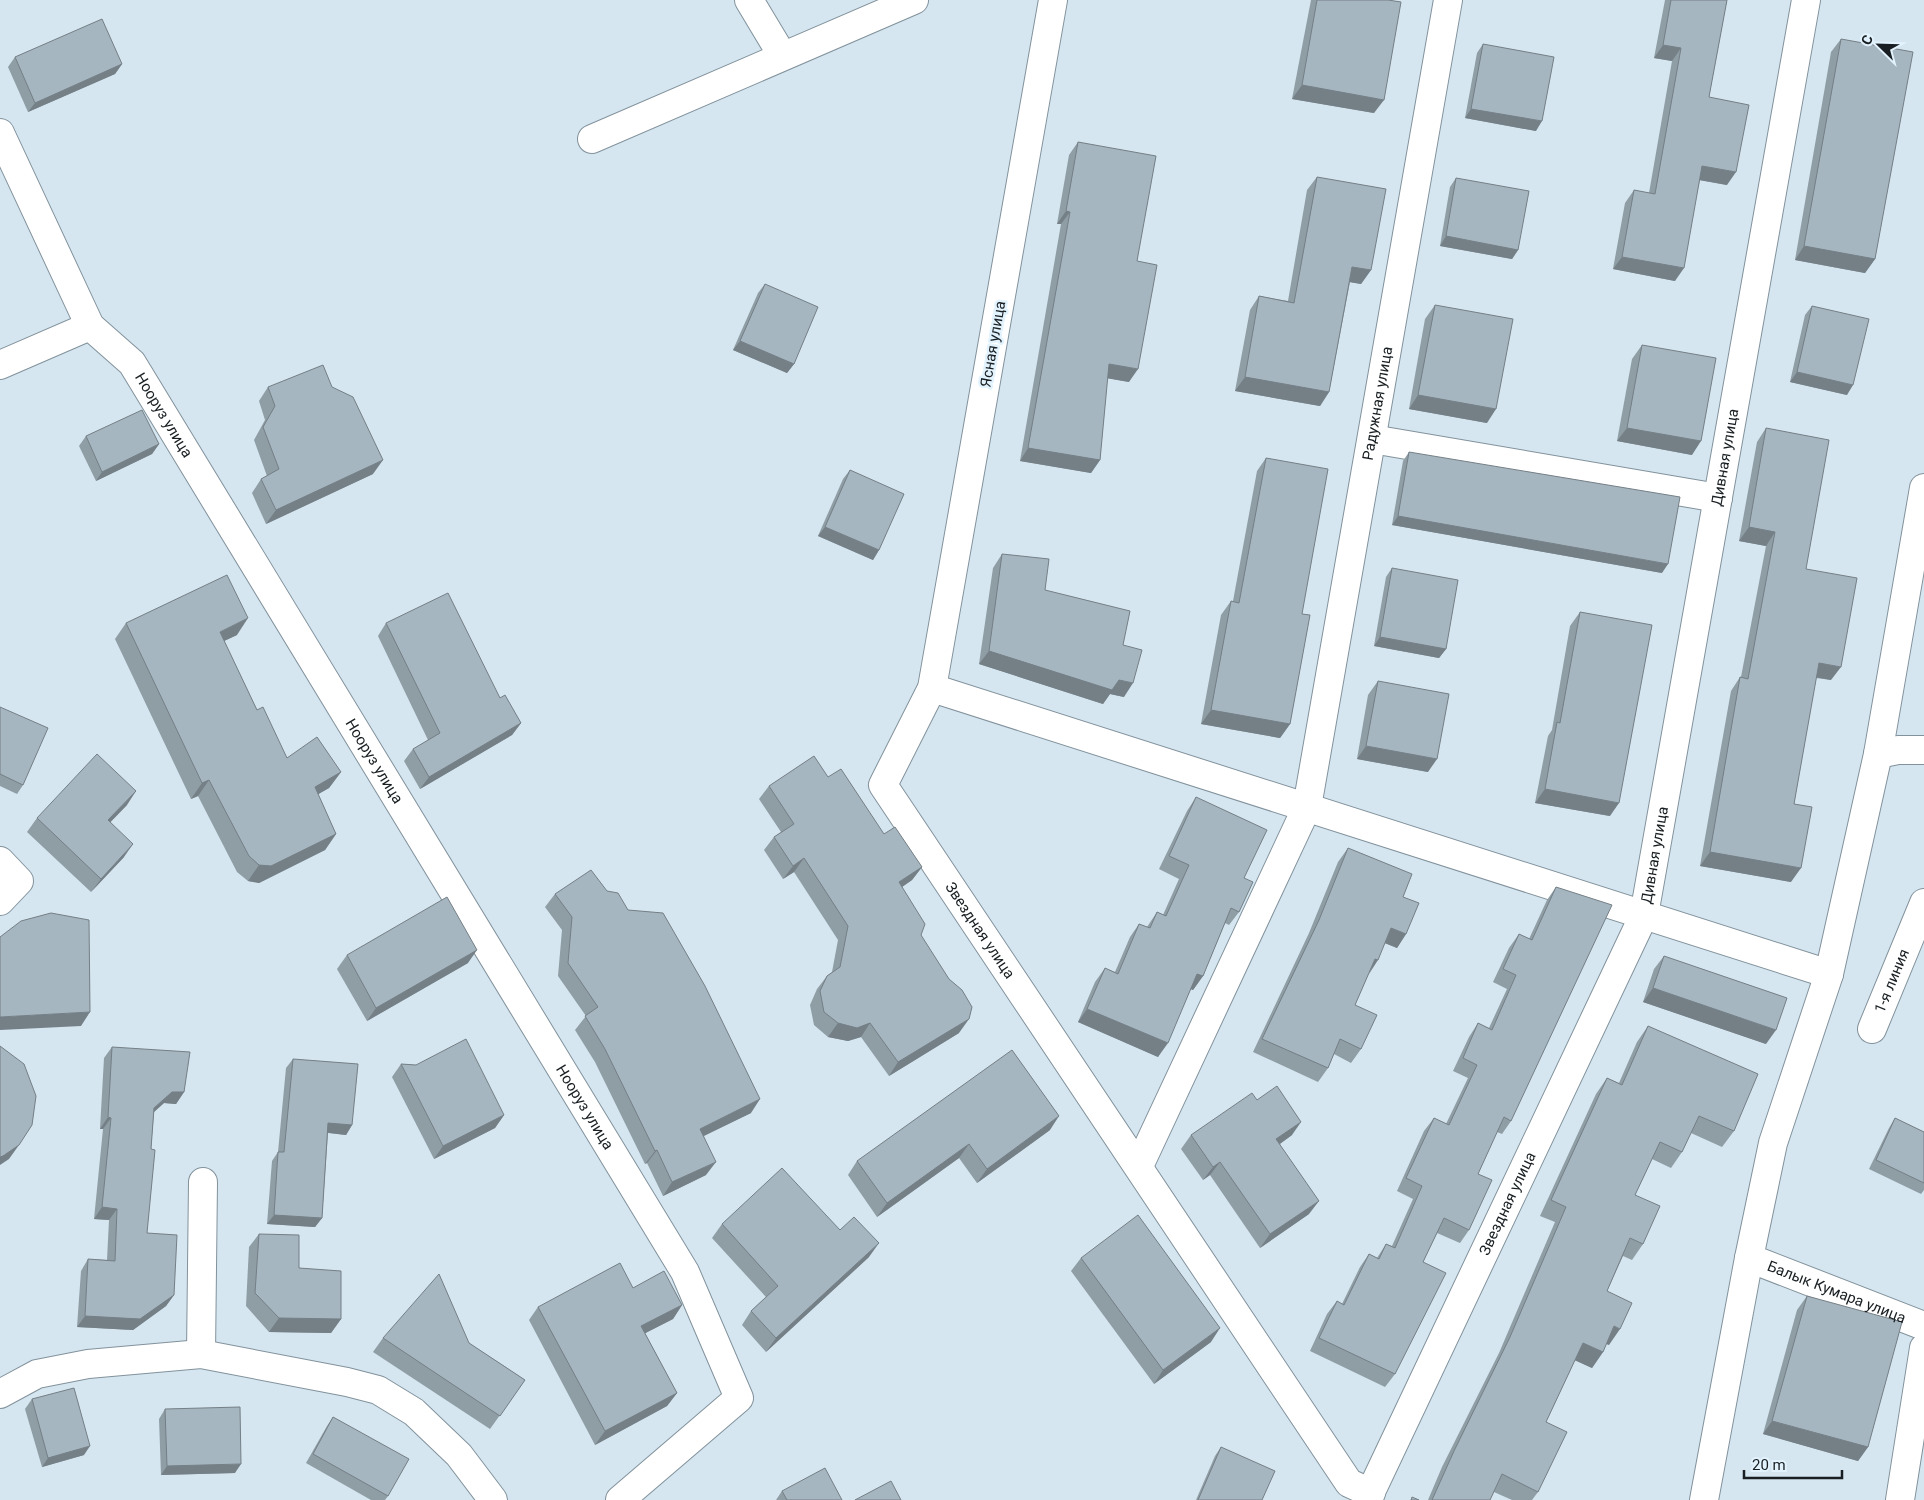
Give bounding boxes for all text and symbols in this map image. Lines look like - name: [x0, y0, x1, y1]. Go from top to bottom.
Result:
- north arrow: [1854, 20, 1904, 70]
- text: С: [1858, 33, 1876, 47]
- street label: Ясная улица: [977, 299, 1009, 389]
- street label: Радужная улица: [1359, 345, 1396, 462]
- street label: Нооруз улица: [131, 370, 196, 461]
- street label: Дивная улица: [1708, 407, 1742, 507]
- street label: Нооруз улица: [342, 716, 407, 807]
- street label: Дивная улица: [1637, 805, 1672, 905]
- street label: Звездная улица: [941, 879, 1019, 982]
- street label: 1-я линия: [1871, 946, 1913, 1016]
- street label: Нооруз улица: [552, 1062, 617, 1153]
- street label: Звездная улица: [1475, 1149, 1540, 1258]
- street label: Балык Кумара улица: [1765, 1257, 1908, 1327]
- scale bar: [1744, 1448, 1842, 1480]
- text: 20 m: [1752, 1456, 1786, 1474]

